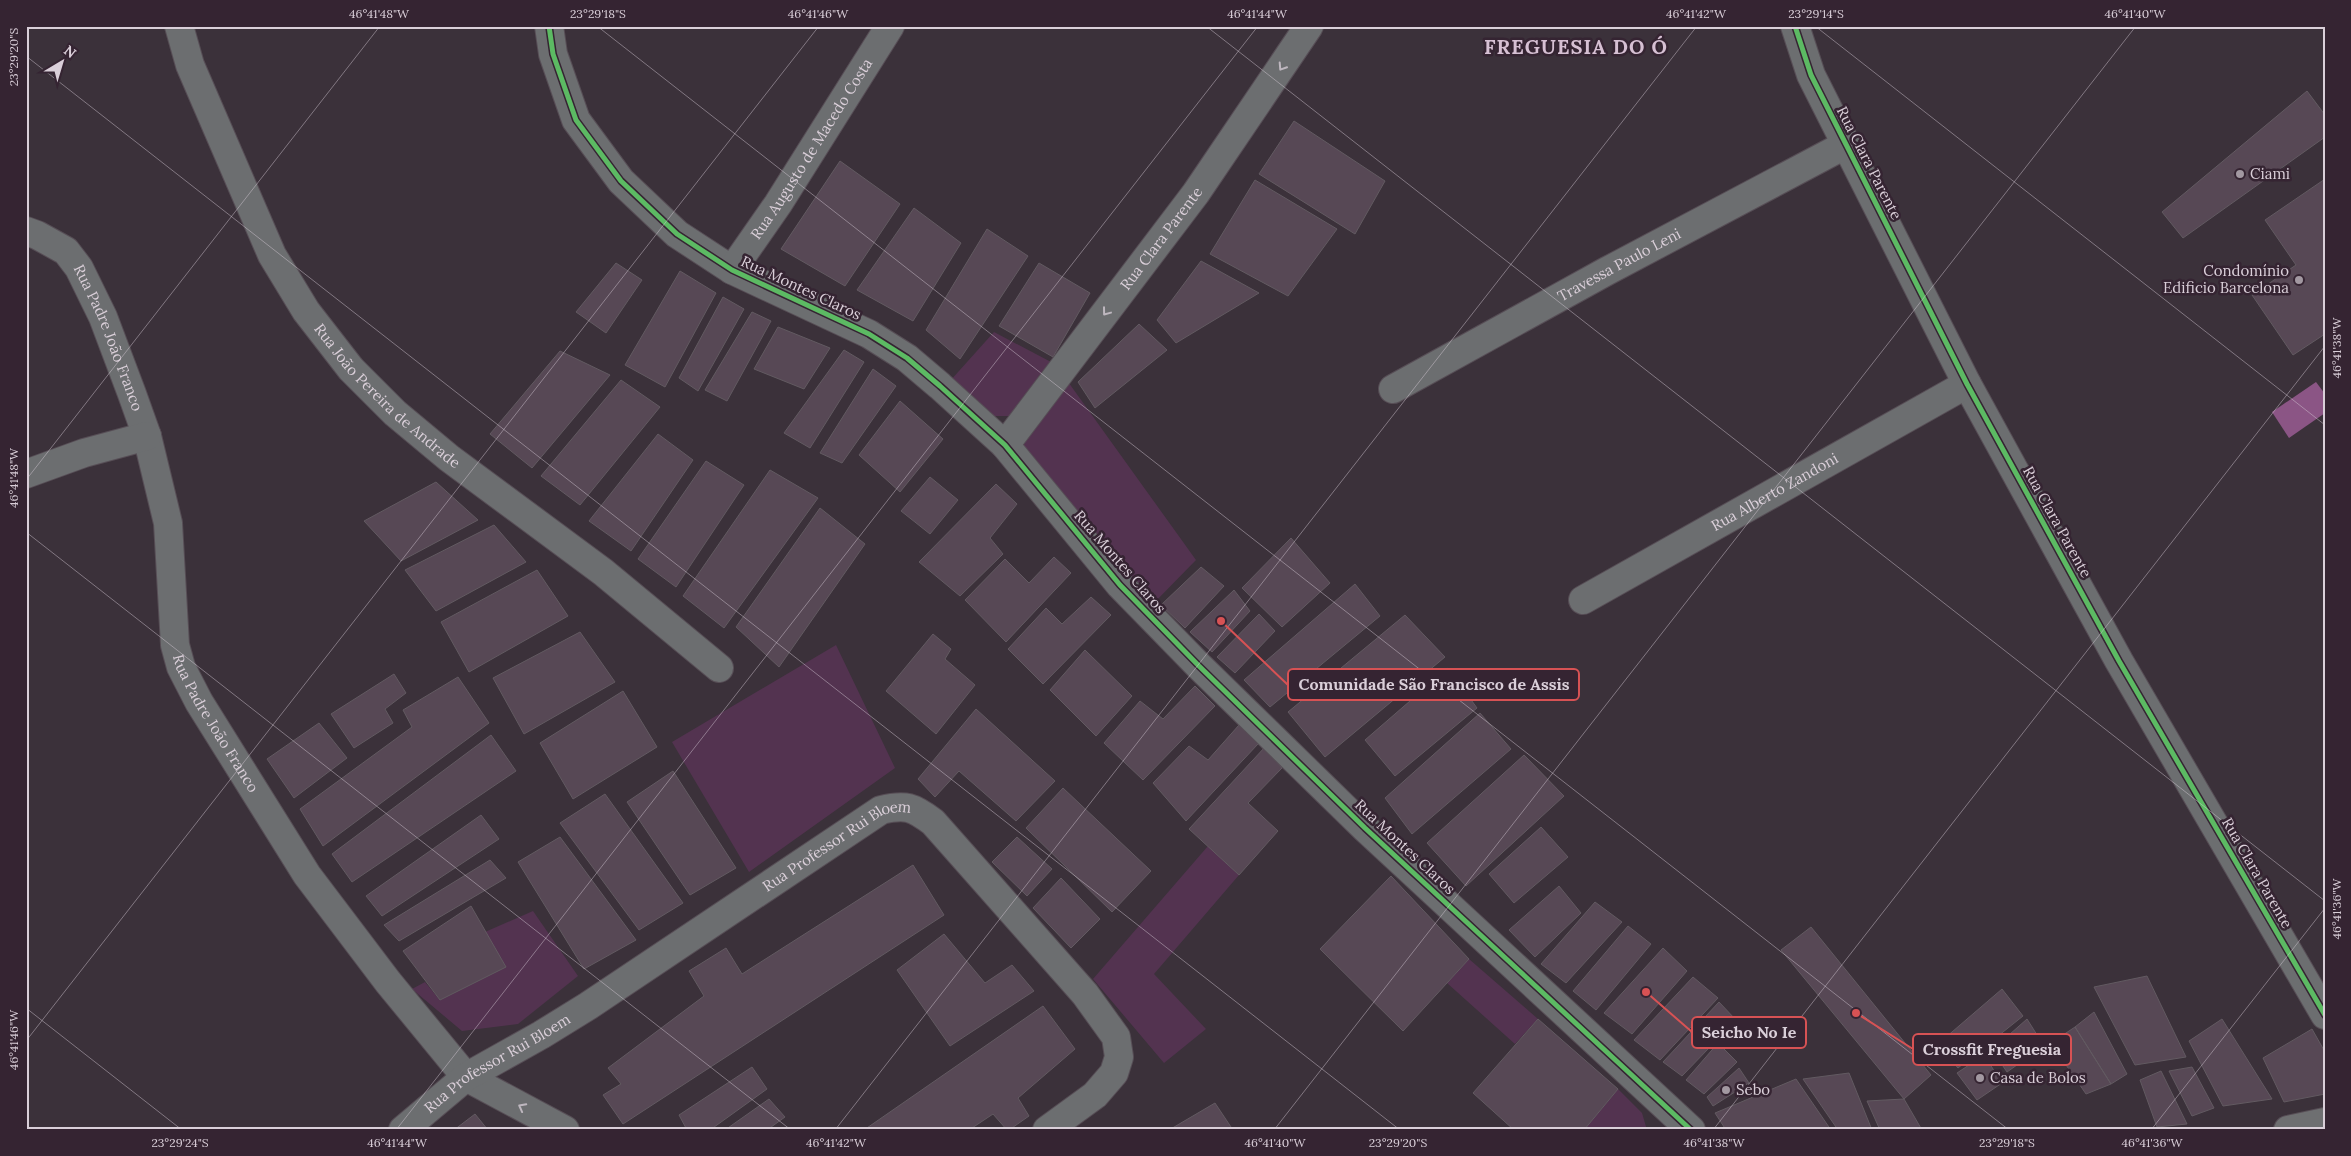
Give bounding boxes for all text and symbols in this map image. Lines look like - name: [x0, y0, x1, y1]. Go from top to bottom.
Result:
- text: 46°41'48"W: [349, 6, 410, 21]
- text: 23°29'18"S: [570, 6, 626, 21]
- text: 46°41'46"W: [788, 6, 849, 21]
- text: 46°41'44"W: [1227, 6, 1288, 21]
- text: 46°41'42"W: [1666, 6, 1727, 21]
- text: 23°29'14"S: [1788, 6, 1844, 21]
- text: 46°41'40"W: [2105, 6, 2166, 21]
- text: 23°29'20"S: [6, 28, 21, 86]
- district label: FREGUESIA DO Ó: [1484, 34, 1668, 59]
- north arrow: [38, 38, 88, 88]
- text: N: [60, 41, 80, 62]
- street label: Rua Augusto de Macedo Costa: [746, 54, 876, 243]
- one-way arrow: [1279, 62, 1289, 71]
- street label: Rua Clara Parente: [1833, 103, 1906, 223]
- place label: Ciami: [2250, 164, 2290, 183]
- marker: Ciami: [2234, 168, 2246, 180]
- street label: Rua Clara Parente: [1116, 183, 1206, 294]
- street label: Travessa Paulo Leni: [1554, 224, 1684, 305]
- street label: Rua Montes Claros: [738, 251, 865, 324]
- street label: Rua Padre João Franco: [70, 261, 147, 414]
- place label: Condomínio Edificio Barcelona: [2163, 261, 2289, 297]
- marker: Condomínio Edificio Barcelona: [2293, 274, 2305, 286]
- one-way arrow: [1103, 306, 1111, 315]
- text: 46°41'38"W: [2329, 317, 2344, 378]
- street label: Rua João Pereira de Andrade: [310, 320, 464, 472]
- text: 46°41'48"W: [6, 447, 21, 508]
- street label: Rua Alberto Zandoni: [1708, 448, 1841, 535]
- street label: Rua Clara Parente: [2019, 463, 2096, 581]
- street label: Rua Montes Claros: [1070, 506, 1170, 617]
- street label: Rua Padre João Franco: [169, 652, 263, 796]
- callout: Comunidade São Francisco de Assis: [1288, 669, 1579, 700]
- text: Comunidade São Francisco de Assis: [1299, 674, 1570, 694]
- street label: Rua Montes Claros: [1351, 795, 1460, 898]
- street label: Rua Professor Rui Bloem: [759, 797, 912, 896]
- street label: Rua Clara Parente: [2218, 814, 2297, 931]
- text: 46°41'36"W: [2329, 877, 2344, 940]
- text: 46°41'46"W: [6, 1009, 21, 1070]
- street label: Rua Professor Rui Bloem: [420, 1009, 574, 1117]
- callout: Seicho No Ie: [1692, 1017, 1806, 1048]
- text: Seicho No Ie: [1702, 1022, 1797, 1042]
- callout: Crossfit Freguesia: [1913, 1034, 2071, 1065]
- text: Crossfit Freguesia: [1923, 1039, 2062, 1059]
- place label: Casa de Bolos: [1990, 1068, 2086, 1087]
- marker: Casa de Bolos: [1974, 1072, 1986, 1084]
- place label: Sebo: [1736, 1080, 1770, 1099]
- marker: Sebo: [1720, 1084, 1732, 1096]
- one-way arrow: [518, 1103, 527, 1113]
- text: 23°29'24"S: [151, 1135, 209, 1150]
- text: 46°41'44"W: [367, 1135, 428, 1150]
- text: 46°41'42"W: [806, 1135, 867, 1150]
- text: 46°41'40"W: [1245, 1135, 1306, 1150]
- text: 23°29'20"S: [1369, 1135, 1427, 1150]
- text: 46°41'38"W: [1684, 1135, 1745, 1150]
- text: 23°29'18"S: [1979, 1135, 2035, 1150]
- text: 46°41'36"W: [2122, 1135, 2184, 1150]

